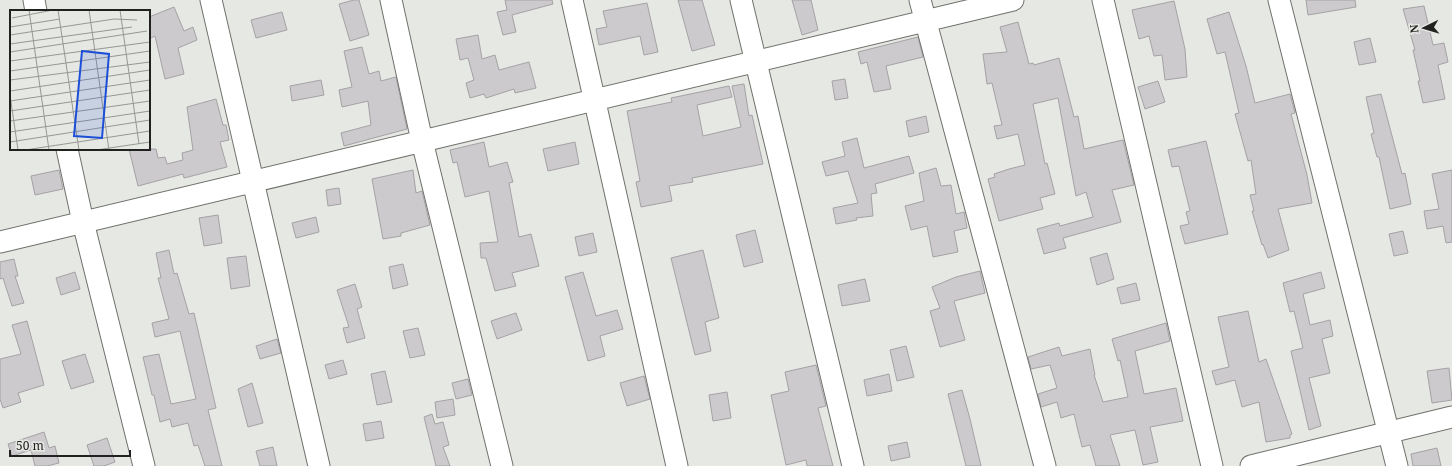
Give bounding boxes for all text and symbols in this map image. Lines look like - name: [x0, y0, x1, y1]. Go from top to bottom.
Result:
- north arrow: [1404, 8, 1444, 48]
- inset map: [10, 10, 150, 150]
- text: N: [1406, 24, 1421, 34]
- scale bar: [10, 432, 130, 458]
- text: 50 m: [16, 437, 44, 454]

